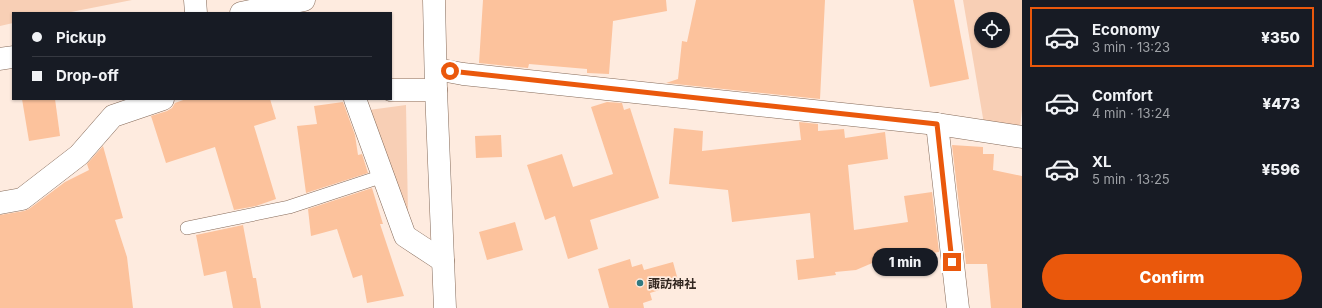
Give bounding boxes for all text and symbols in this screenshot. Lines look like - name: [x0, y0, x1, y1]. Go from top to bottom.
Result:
- map controls: [974, 12, 1010, 48]
- button: locate: [974, 12, 1010, 48]
- icon: car: [1044, 19, 1080, 55]
- text: Economy: [1092, 20, 1160, 39]
- text: Pickup: [56, 28, 106, 47]
- text: ¥350: [1261, 28, 1300, 47]
- text: 3 min · 13:23: [1092, 39, 1170, 55]
- route start: [441, 62, 459, 80]
- text: Drop-off: [56, 66, 119, 85]
- icon: car: [1044, 85, 1080, 121]
- text: Comfort: [1092, 86, 1153, 105]
- text: ¥473: [1263, 94, 1300, 113]
- text: 4 min · 13:24: [1092, 105, 1171, 121]
- icon: car: [1044, 151, 1080, 187]
- text: XL: [1092, 152, 1112, 171]
- text: ¥596: [1262, 160, 1300, 179]
- text: 5 min · 13:25: [1092, 171, 1170, 187]
- callout: 1 min: [872, 248, 938, 276]
- route end: [943, 253, 961, 271]
- text: 1 min: [889, 254, 921, 270]
- button: Confirm: [1042, 254, 1302, 300]
- place label: 諏訪神社: [648, 276, 696, 291]
- marker: 諏訪神社: [635, 278, 645, 288]

